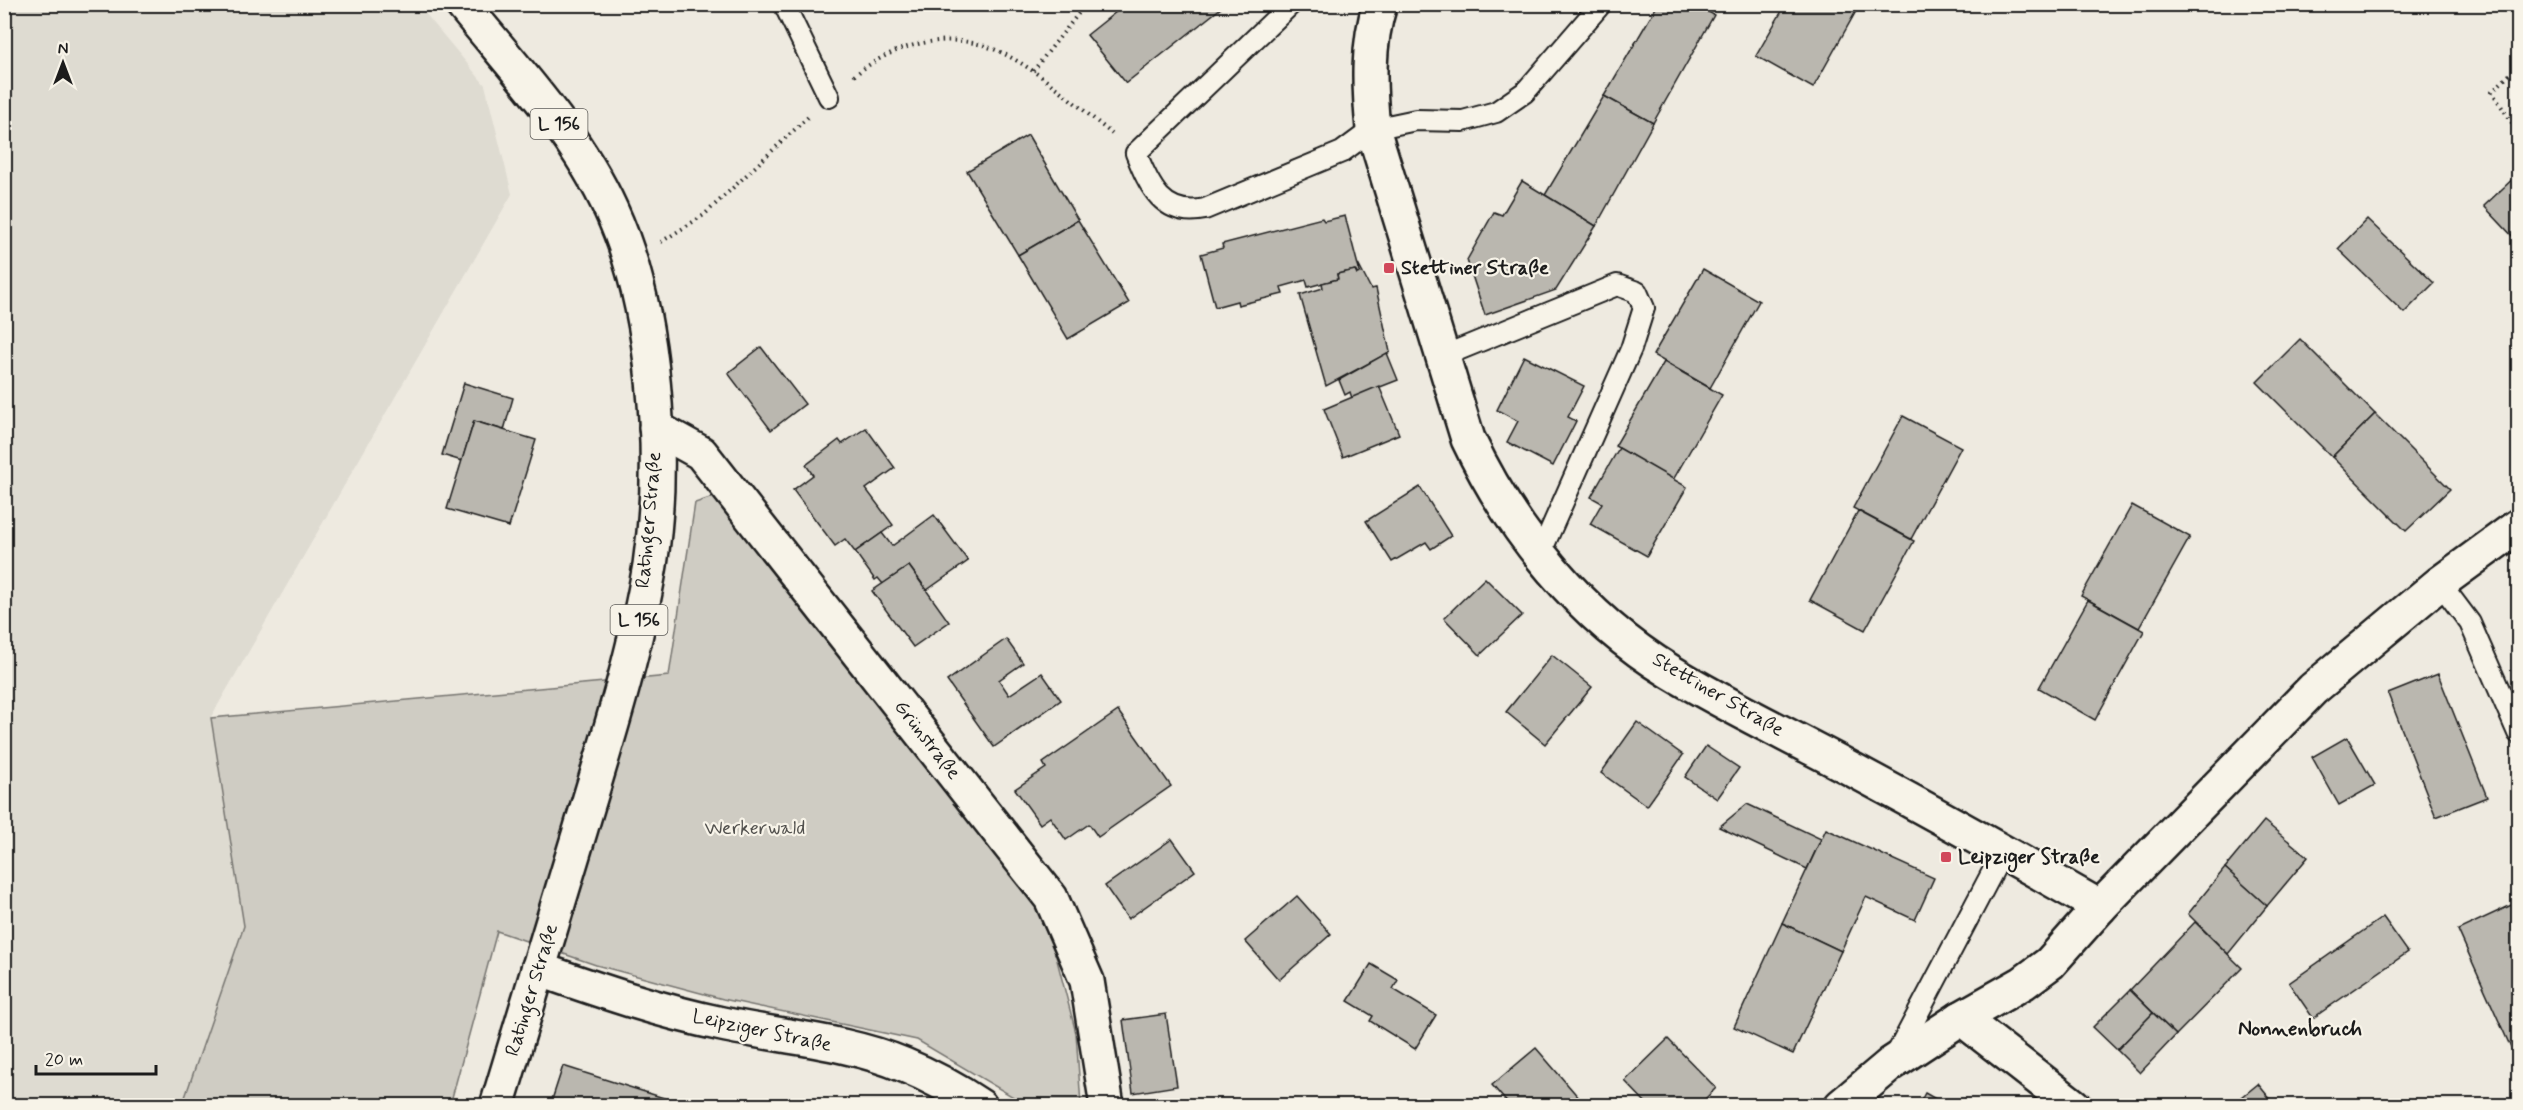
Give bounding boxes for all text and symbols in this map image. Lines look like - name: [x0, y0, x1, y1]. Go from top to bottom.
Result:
- north arrow: [33, 33, 93, 93]
- text: N: [58, 39, 68, 60]
- road number: L 156: [530, 109, 588, 139]
- place label: Stettiner Straße: [1401, 255, 1549, 282]
- marker: Stettiner Straße: [1382, 261, 1396, 275]
- street label: Ratinger Straße: [630, 450, 670, 590]
- road number: L 156: [610, 605, 668, 635]
- street label: Stettiner Straße: [1647, 646, 1789, 744]
- street label: Grünstraße: [887, 695, 967, 786]
- park label: Werkerwald: [704, 815, 806, 842]
- place label: Leipziger Straße: [1958, 844, 2100, 873]
- marker: Leipziger Straße: [1939, 850, 1953, 864]
- street label: Ratinger Straße: [499, 920, 567, 1060]
- street label: Leipziger Straße: [690, 1003, 834, 1060]
- district label: Nonnenbruch: [2238, 1015, 2362, 1043]
- scale bar: [36, 1038, 156, 1076]
- text: 20 m: [45, 1048, 83, 1072]

